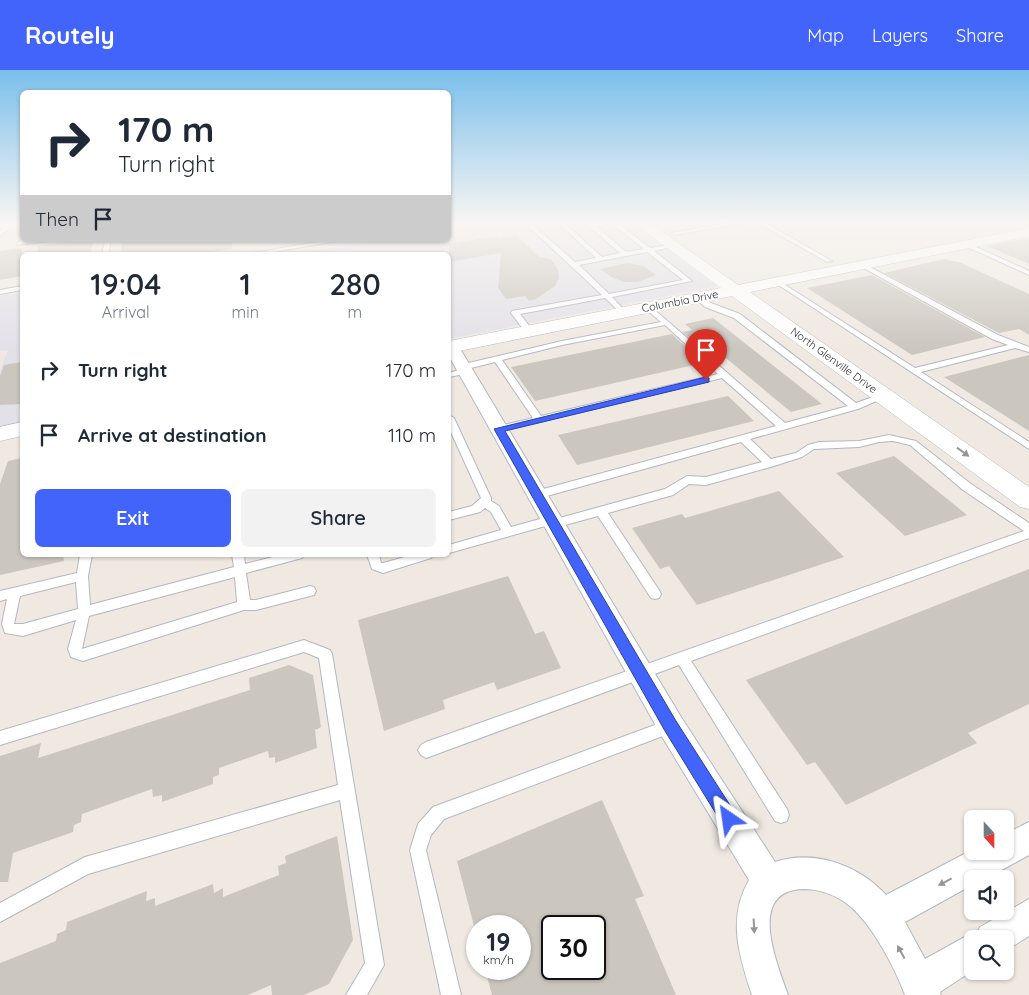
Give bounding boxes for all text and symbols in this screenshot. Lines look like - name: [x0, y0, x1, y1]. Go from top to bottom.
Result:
- text: Routely: [25, 20, 115, 50]
- text: Map: [807, 24, 844, 47]
- text: Layers: [872, 24, 928, 47]
- text: Share: [956, 24, 1004, 47]
- text: 170 m: [118, 107, 214, 151]
- icon: right: [35, 110, 100, 175]
- text: Turn right: [118, 150, 215, 178]
- icon: arrive: [89, 205, 117, 233]
- text: Then: [35, 207, 79, 231]
- text: 19:04: [90, 265, 161, 303]
- text: 1: [239, 265, 251, 303]
- text: 280: [329, 265, 381, 303]
- street label: Columbia Drive: [640, 287, 720, 315]
- text: Arrival: [102, 302, 150, 322]
- text: min: [232, 302, 259, 322]
- text: m: [348, 302, 362, 322]
- street label: North Glenville Drive: [788, 324, 880, 396]
- pin: [685, 329, 727, 380]
- icon: arrive: [692, 336, 720, 364]
- icon: right: [35, 356, 63, 384]
- text: Turn right: [78, 358, 167, 382]
- text: 170 m: [385, 358, 436, 382]
- icon: arrive: [35, 421, 63, 449]
- text: Arrive at destination: [78, 423, 267, 447]
- text: 110 m: [388, 423, 436, 447]
- one-way arrow: [956, 447, 969, 458]
- button: Exit: [35, 489, 231, 547]
- button: Share: [241, 489, 436, 547]
- position arrow: [702, 792, 754, 844]
- north arrow: [964, 810, 1014, 860]
- map controls: [964, 810, 1014, 980]
- button: sound: [964, 870, 1014, 920]
- one-way arrow: [938, 878, 953, 886]
- speed limit sign: 30: [541, 915, 606, 980]
- one-way arrow: [751, 918, 759, 934]
- text: 19: [487, 926, 510, 957]
- button: search: [964, 930, 1014, 980]
- one-way arrow: [897, 945, 906, 958]
- text: km/h: [483, 952, 514, 967]

